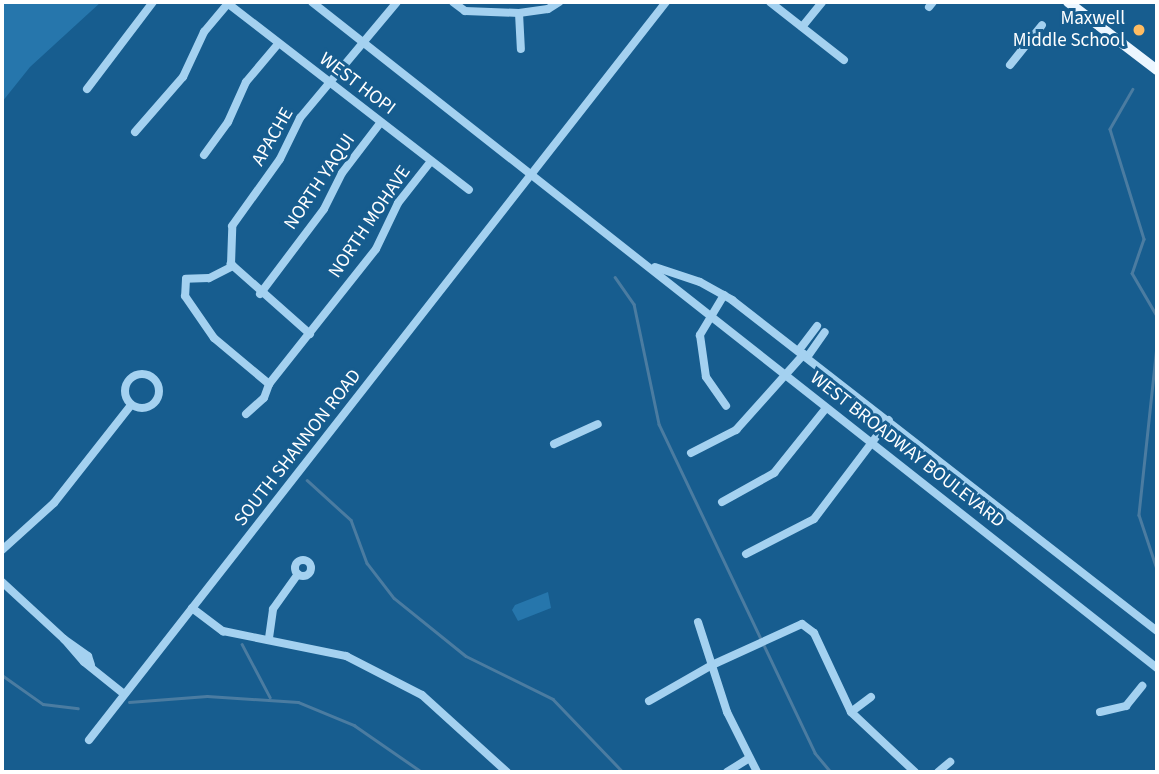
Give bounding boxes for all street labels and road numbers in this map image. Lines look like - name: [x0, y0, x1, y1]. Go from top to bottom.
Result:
- street label: WEST HOPI: [314, 48, 400, 120]
- street label: APACHE: [247, 104, 299, 170]
- street label: NORTH YAQUI: [280, 130, 360, 234]
- street label: NORTH MOHAVE: [324, 162, 416, 282]
- street label: SOUTH SHANNON ROAD: [230, 365, 366, 531]
- street label: WEST BROADWAY BOULEVARD: [805, 367, 1009, 533]

